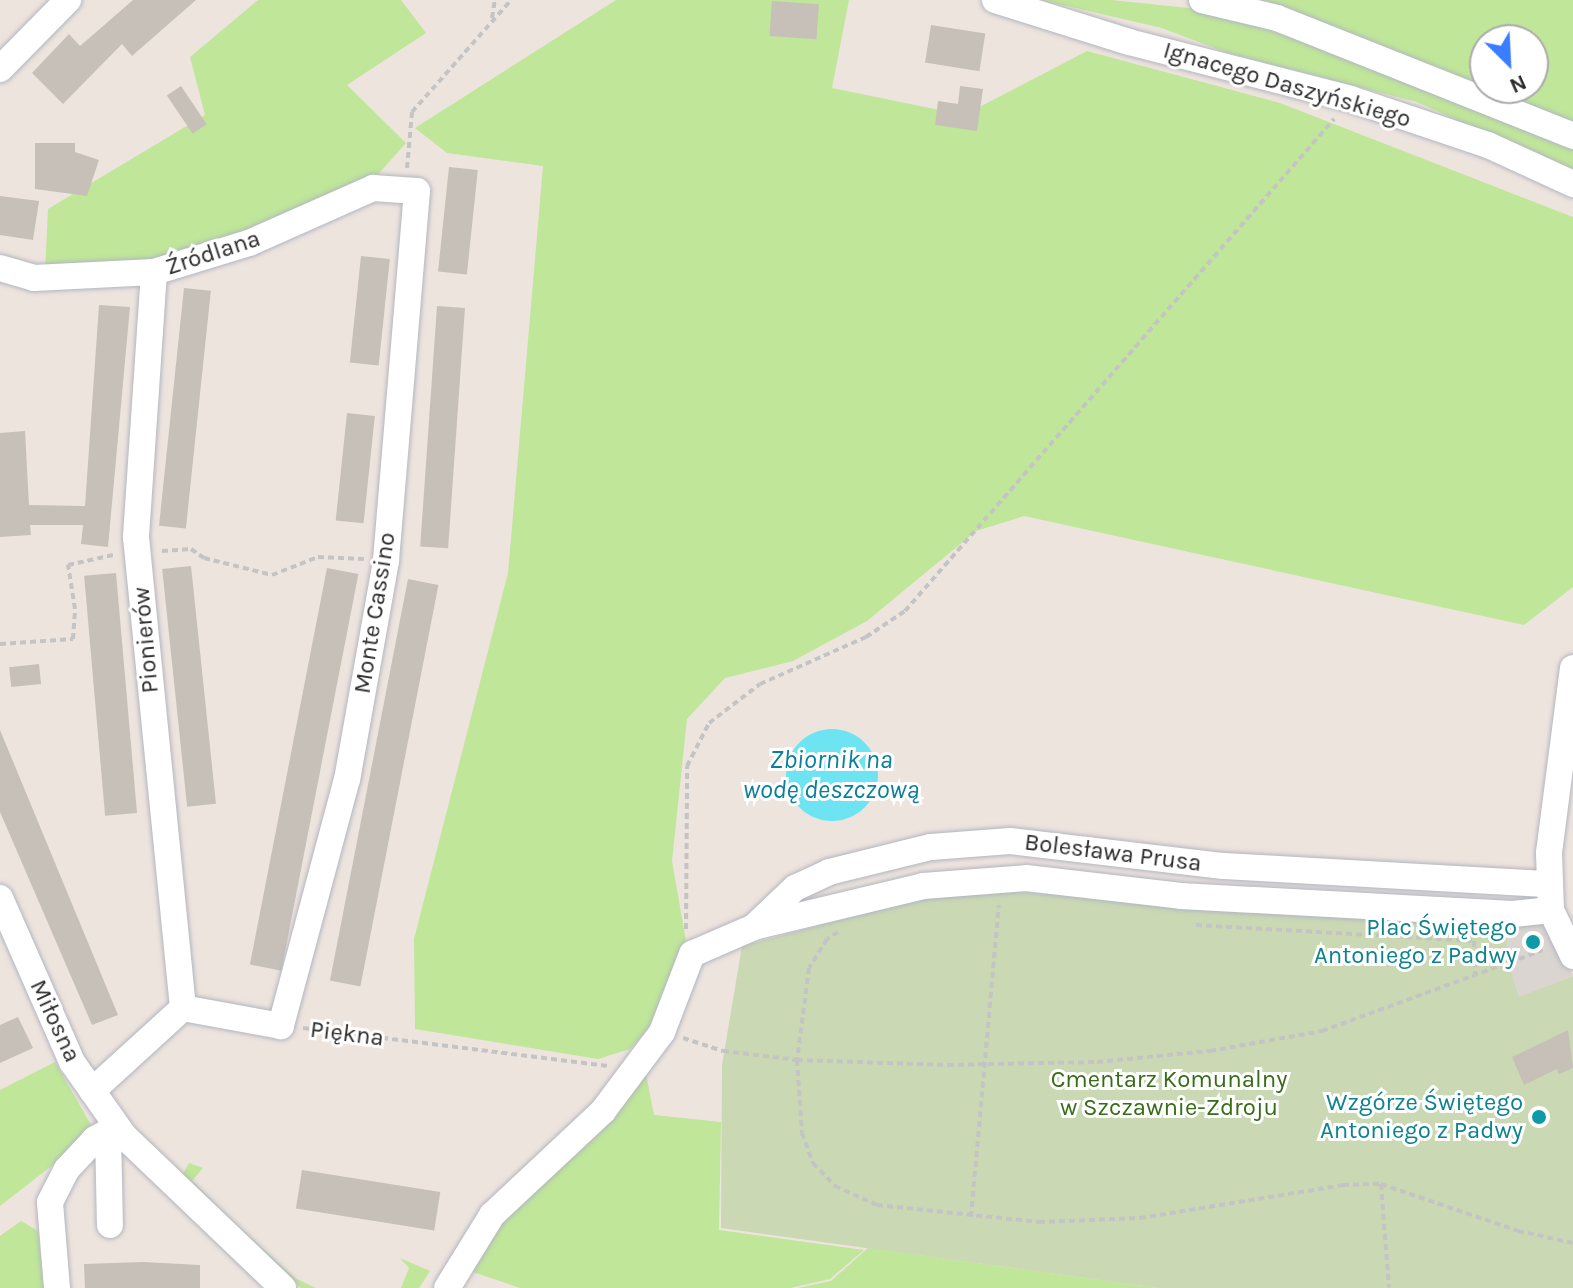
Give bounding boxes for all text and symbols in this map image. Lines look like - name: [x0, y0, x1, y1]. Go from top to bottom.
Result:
- north arrow: [1469, 24, 1549, 104]
- street label: Ignacego Daszyńskiego: [1160, 36, 1414, 134]
- text: N: [1505, 69, 1530, 99]
- street label: Źródlana: [162, 224, 264, 282]
- street label: Monte Cassino: [348, 530, 402, 696]
- street label: Pionierów: [127, 586, 165, 694]
- water label: Zbiornik na wodę deszczową: [743, 744, 919, 806]
- street label: Bolesława Prusa: [1023, 828, 1203, 878]
- place label: Plac Świętego Antoniego z Padwy: [1314, 914, 1517, 970]
- marker: Plac Świętego Antoniego z Padwy: [1524, 933, 1542, 951]
- street label: Miłosna: [23, 975, 87, 1067]
- street label: Piękna: [309, 1015, 385, 1053]
- park label: Cmentarz Komunalny w Szczawnie-Zdroju: [1051, 1066, 1287, 1122]
- place label: Wzgórze Świętego Antoniego z Padwy: [1320, 1089, 1523, 1145]
- marker: Wzgórze Świętego Antoniego z Padwy: [1530, 1108, 1548, 1126]

